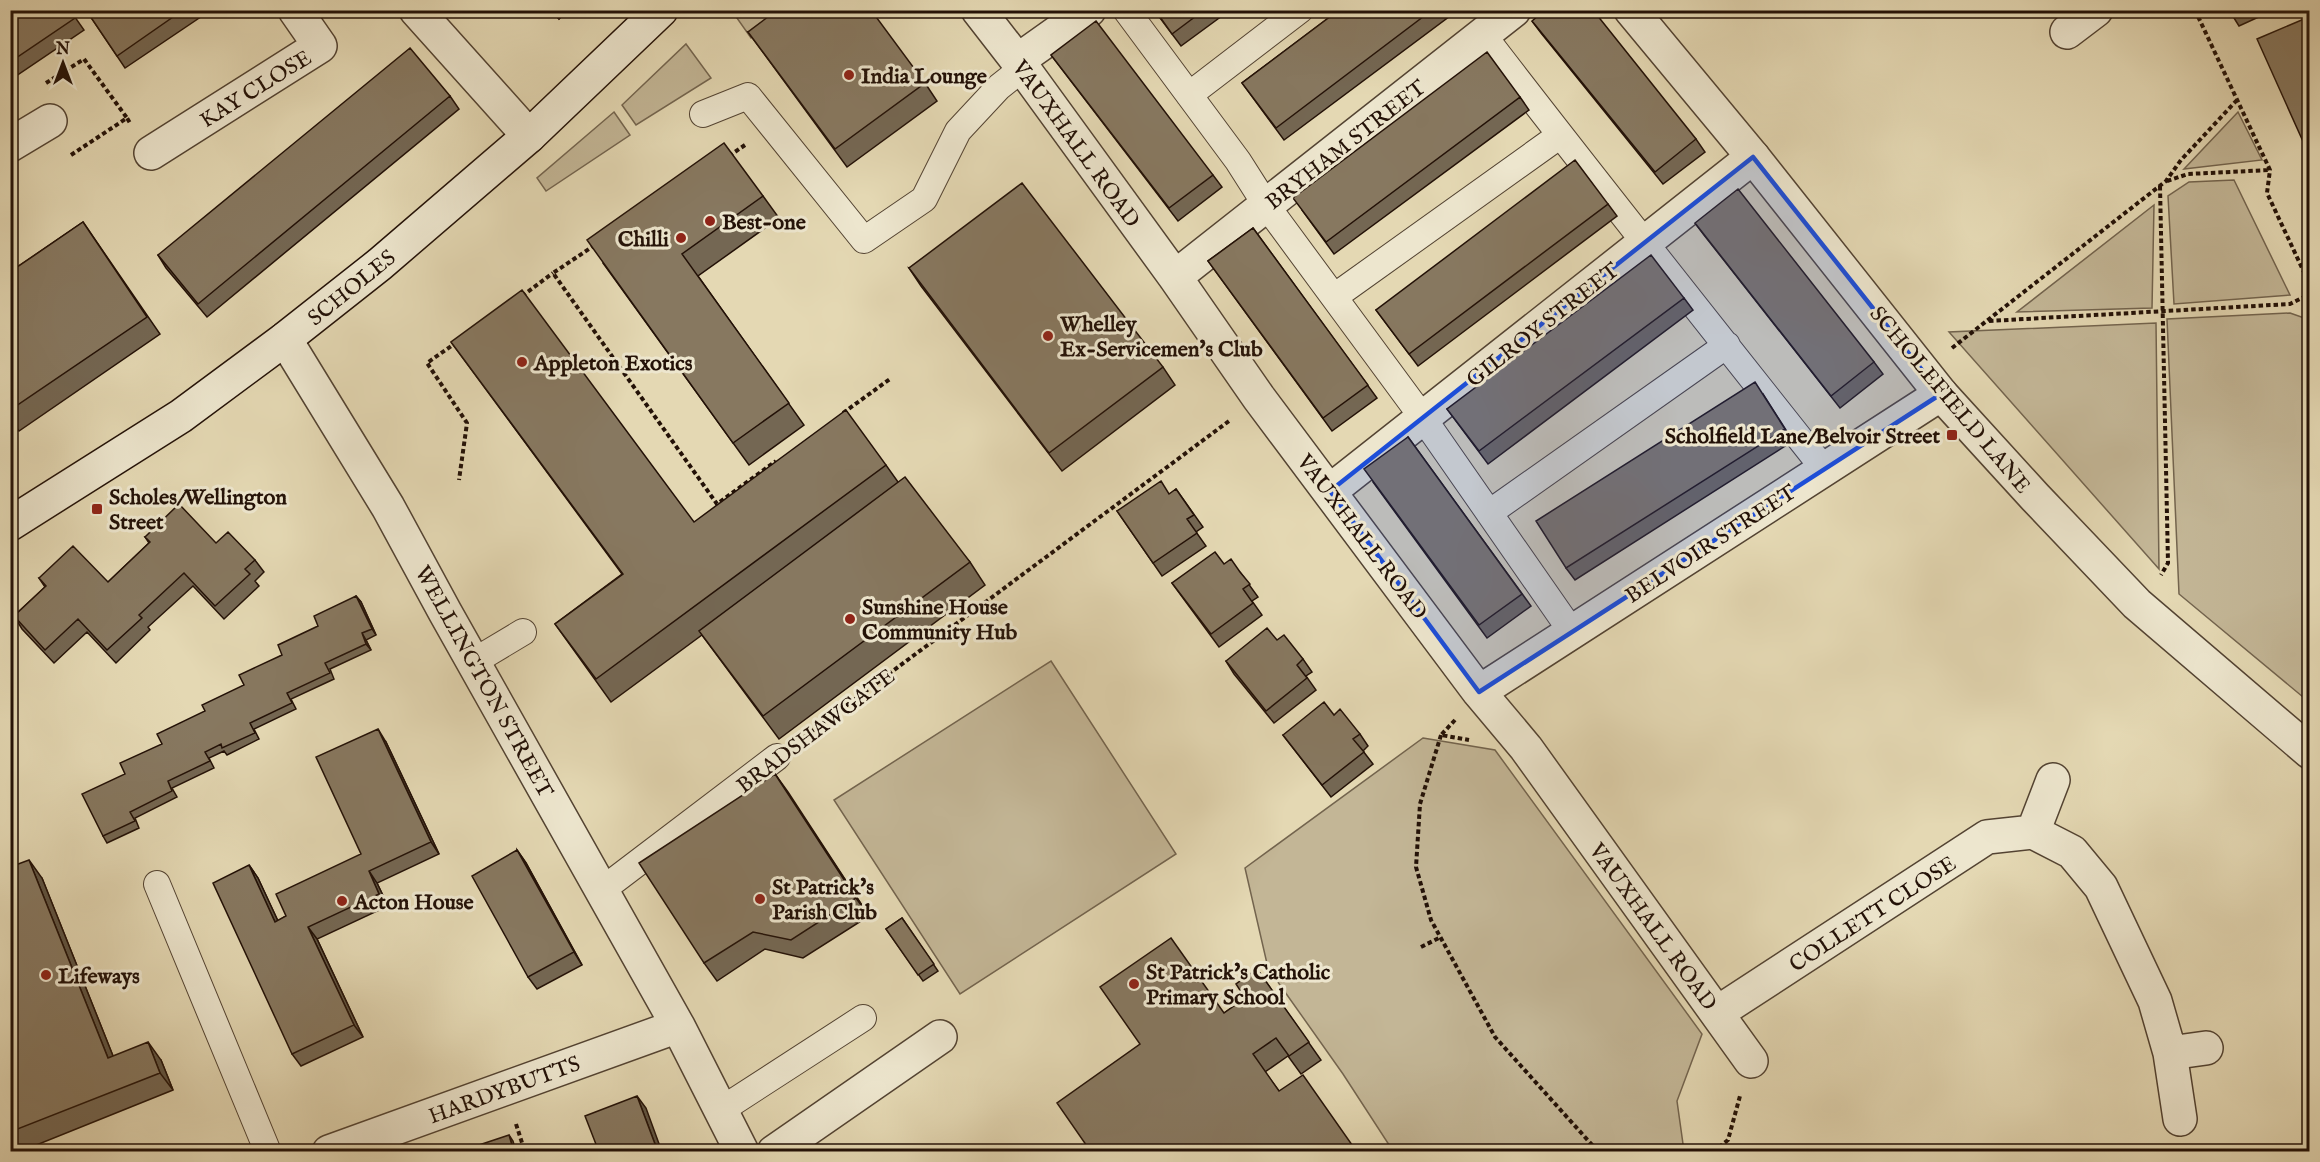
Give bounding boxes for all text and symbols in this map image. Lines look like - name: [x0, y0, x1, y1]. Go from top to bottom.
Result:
- north arrow: [33, 33, 93, 93]
- text: N: [55, 40, 70, 60]
- street label: KAY CLOSE: [195, 44, 317, 135]
- street label: VAUXHALL ROAD: [1005, 54, 1146, 233]
- place label: India Lounge: [861, 63, 987, 91]
- marker: India Lounge: [842, 68, 856, 82]
- street label: BRYHAM STREET: [1260, 74, 1432, 217]
- place label: Best-one: [722, 209, 806, 237]
- marker: Best-one: [703, 214, 717, 228]
- place label: Chilli: [618, 226, 669, 254]
- marker: Chilli: [674, 231, 688, 245]
- street label: SCHOLES: [302, 244, 402, 333]
- street label: GILROY STREET: [1461, 257, 1625, 394]
- street label: SCHOLEFIELD LANE: [1863, 301, 2036, 500]
- place label: Whelley Ex-Servicemen's Club: [1059, 311, 1263, 364]
- marker: Whelley Ex-Servicemen's Club: [1041, 329, 1055, 343]
- place label: Appleton Exotics: [533, 350, 693, 378]
- marker: Appleton Exotics: [515, 355, 529, 369]
- place label: Scholfield Lane/Belvoir Street: [1665, 423, 1940, 451]
- marker: Scholfield Lane/Belvoir Street: [1945, 428, 1959, 442]
- street label: VAUXHALL ROAD: [1289, 448, 1433, 626]
- street label: BELVOIR STREET: [1620, 479, 1802, 610]
- place label: Scholes/Wellington Street: [109, 484, 287, 537]
- marker: Scholes/Wellington Street: [90, 502, 104, 516]
- street label: WELLINGTON STREET: [408, 561, 559, 803]
- place label: Sunshine House Community Hub: [862, 594, 1018, 647]
- marker: Sunshine House Community Hub: [843, 612, 857, 626]
- street label: BRADSHAWGATE: [731, 663, 901, 800]
- street label: VAUXHALL ROAD: [1582, 837, 1723, 1016]
- street label: COLLETT CLOSE: [1784, 850, 1962, 979]
- place label: St Patrick's Parish Club: [772, 874, 877, 927]
- place label: Acton House: [353, 889, 474, 917]
- marker: St Patrick's Parish Club: [753, 892, 767, 906]
- marker: Acton House: [335, 894, 349, 908]
- place label: St Patrick's Catholic Primary School: [1146, 959, 1331, 1012]
- place label: Lifeways: [58, 963, 140, 991]
- marker: Lifeways: [39, 968, 53, 982]
- marker: St Patrick's Catholic Primary School: [1127, 977, 1141, 991]
- street label: HARDYBUTTS: [425, 1050, 584, 1131]

